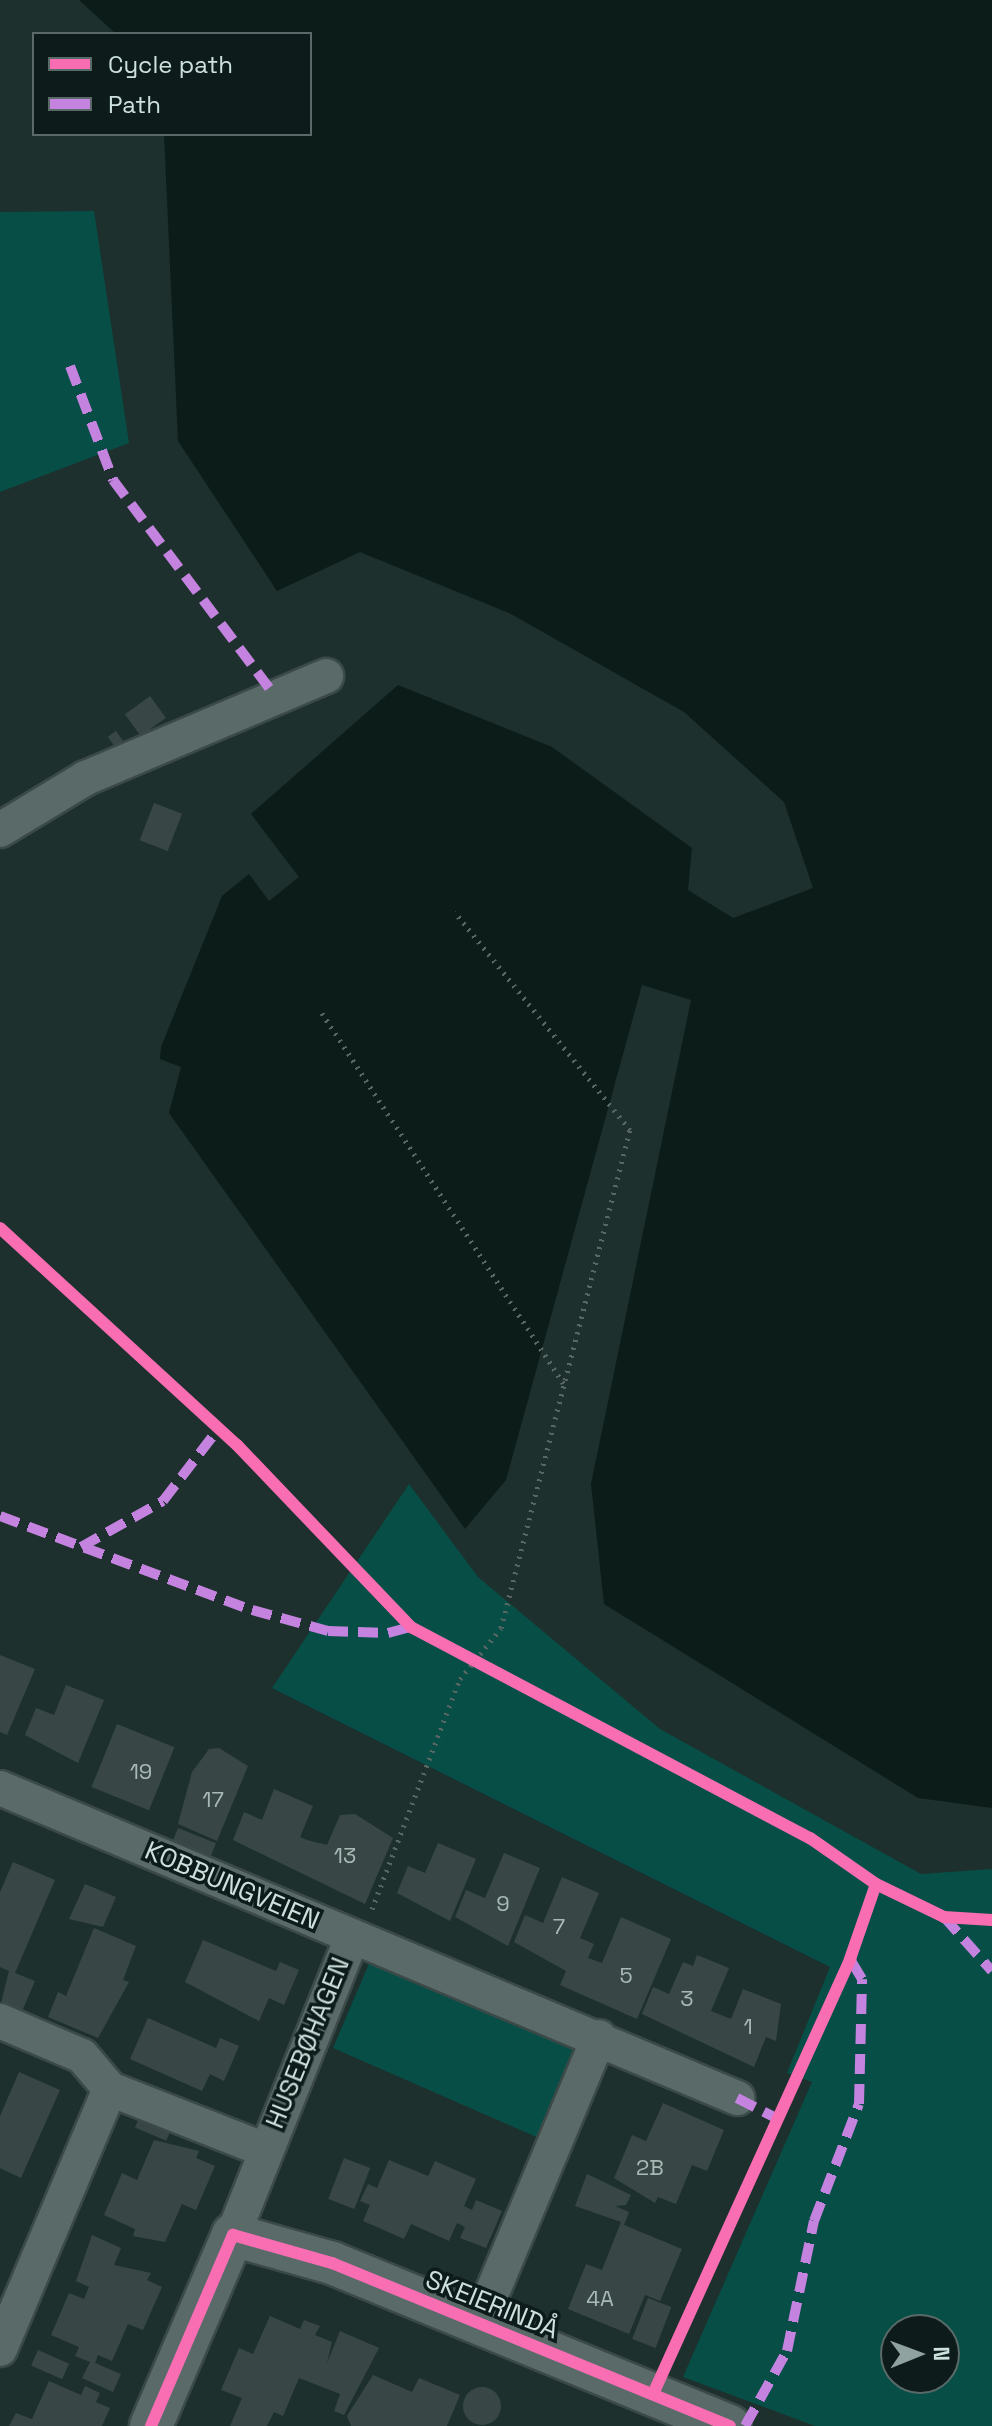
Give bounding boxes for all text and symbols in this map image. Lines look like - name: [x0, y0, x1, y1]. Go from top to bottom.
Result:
- legend: [32, 32, 312, 136]
- text: Cycle path: [108, 49, 233, 80]
- text: Path: [108, 89, 161, 120]
- house number: 19: [130, 1759, 152, 1785]
- house number: 17: [202, 1787, 224, 1813]
- street label: KOBBUNGVEIEN: [140, 1835, 324, 1937]
- house number: 13: [334, 1843, 356, 1869]
- house number: 9: [496, 1891, 510, 1917]
- house number: 7: [553, 1914, 565, 1940]
- street label: HUSEBØHAGEN: [259, 1953, 357, 2133]
- house number: 5: [619, 1963, 633, 1989]
- house number: 3: [680, 1986, 694, 2012]
- house number: 1: [743, 2014, 753, 2040]
- house number: 2B: [636, 2155, 664, 2181]
- street label: SKEIERINDÅ: [421, 2264, 563, 2346]
- house number: 4A: [586, 2286, 614, 2312]
- north arrow: [880, 2314, 960, 2394]
- text: N: [928, 2346, 956, 2361]

